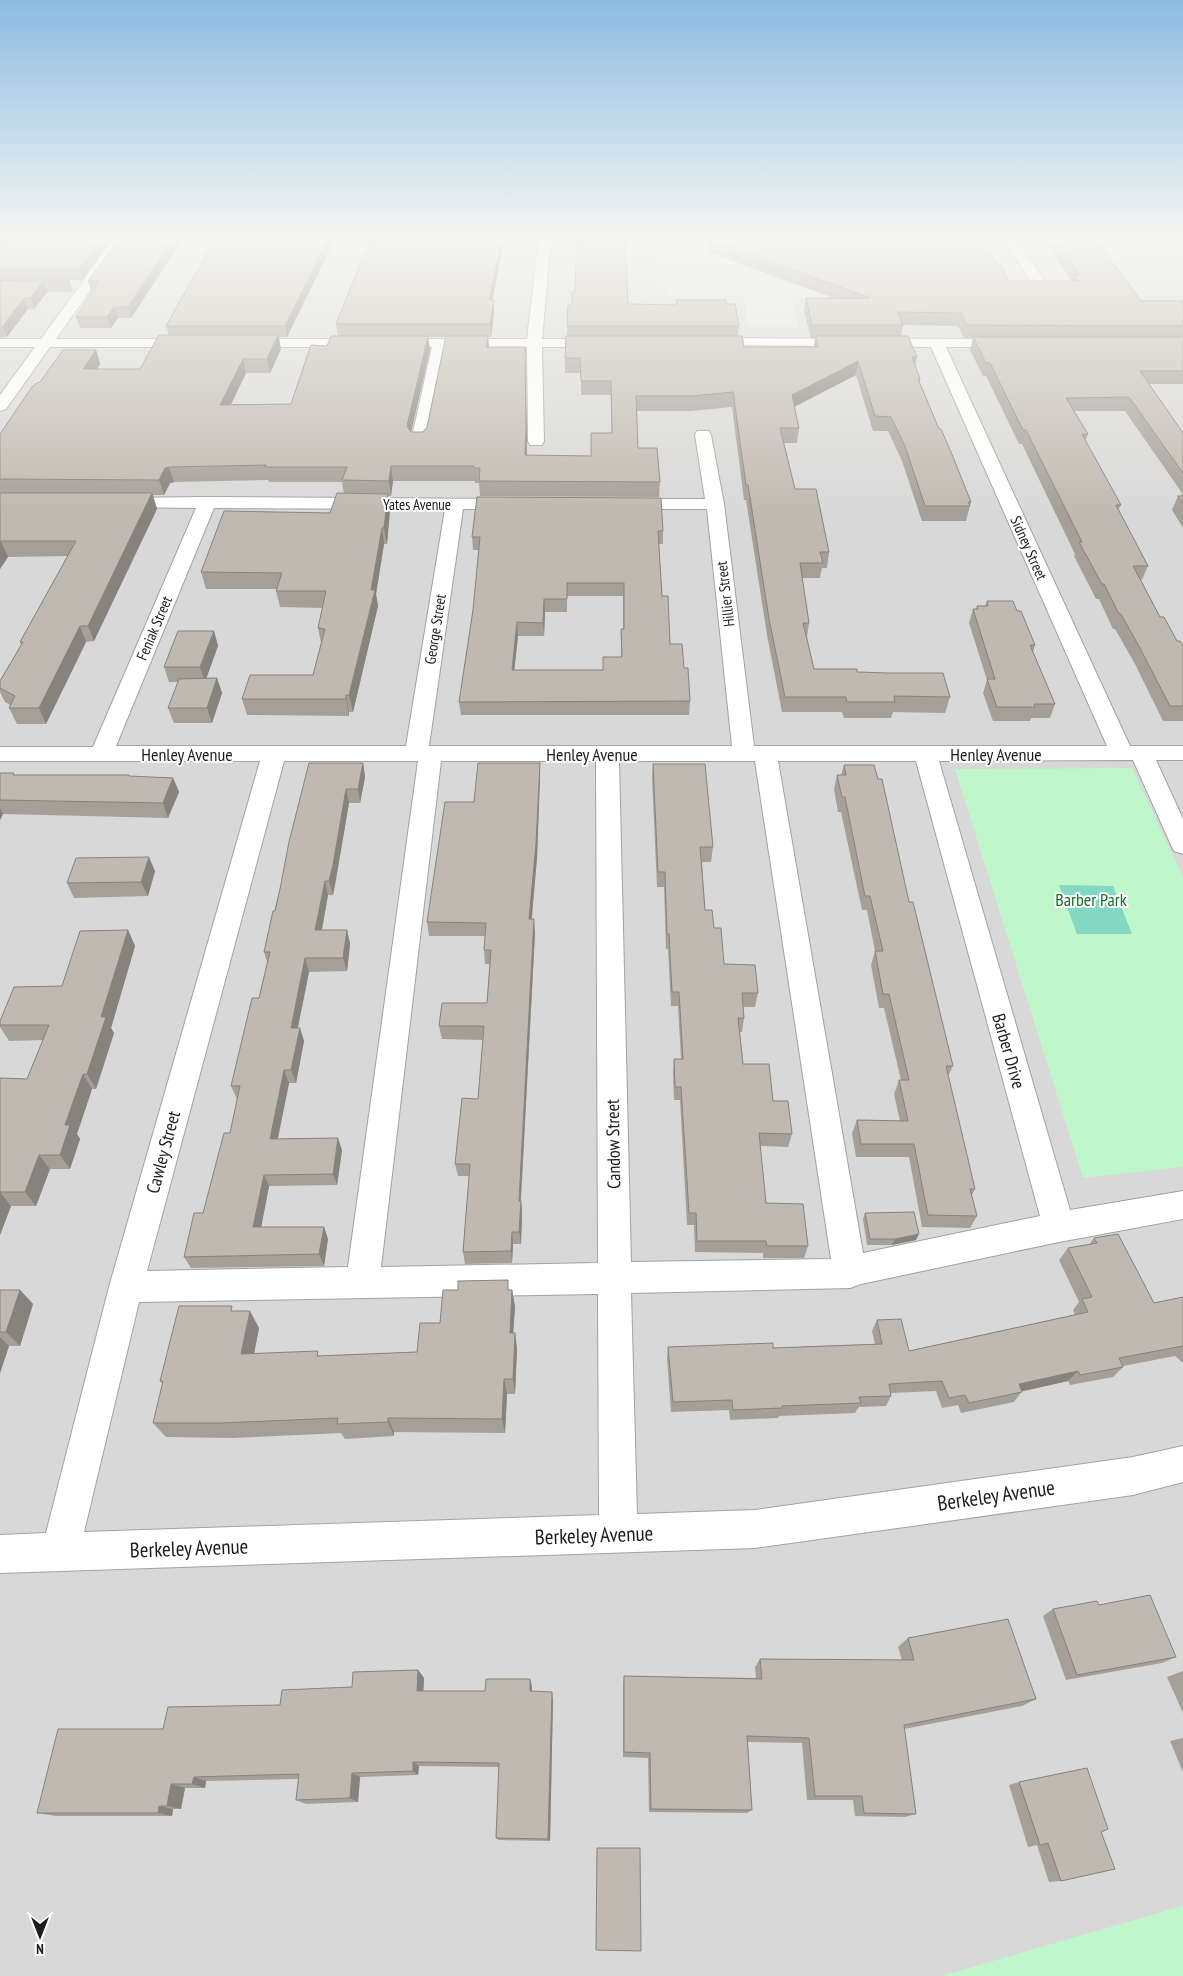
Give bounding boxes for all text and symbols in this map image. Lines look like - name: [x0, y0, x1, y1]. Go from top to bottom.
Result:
- street label: Yates Avenue: [383, 495, 451, 514]
- street label: Sidney Street: [1006, 513, 1052, 583]
- street label: Hillier Street: [712, 560, 738, 628]
- street label: George Street: [420, 592, 450, 666]
- street label: Feniak Street: [132, 593, 176, 663]
- street label: Henley Avenue: [141, 743, 233, 766]
- street label: Henley Avenue: [546, 743, 638, 766]
- street label: Henley Avenue: [950, 743, 1042, 766]
- park label: Barber Park: [1055, 888, 1127, 911]
- street label: Barber Drive: [987, 1011, 1031, 1091]
- street label: Candow Street: [601, 1099, 625, 1189]
- street label: Cawley Street: [141, 1108, 185, 1196]
- street label: Berkeley Avenue: [935, 1473, 1057, 1517]
- street label: Berkeley Avenue: [534, 1519, 654, 1551]
- street label: Berkeley Avenue: [129, 1532, 249, 1564]
- north arrow: [15, 1911, 65, 1961]
- text: N: [36, 1940, 44, 1958]

